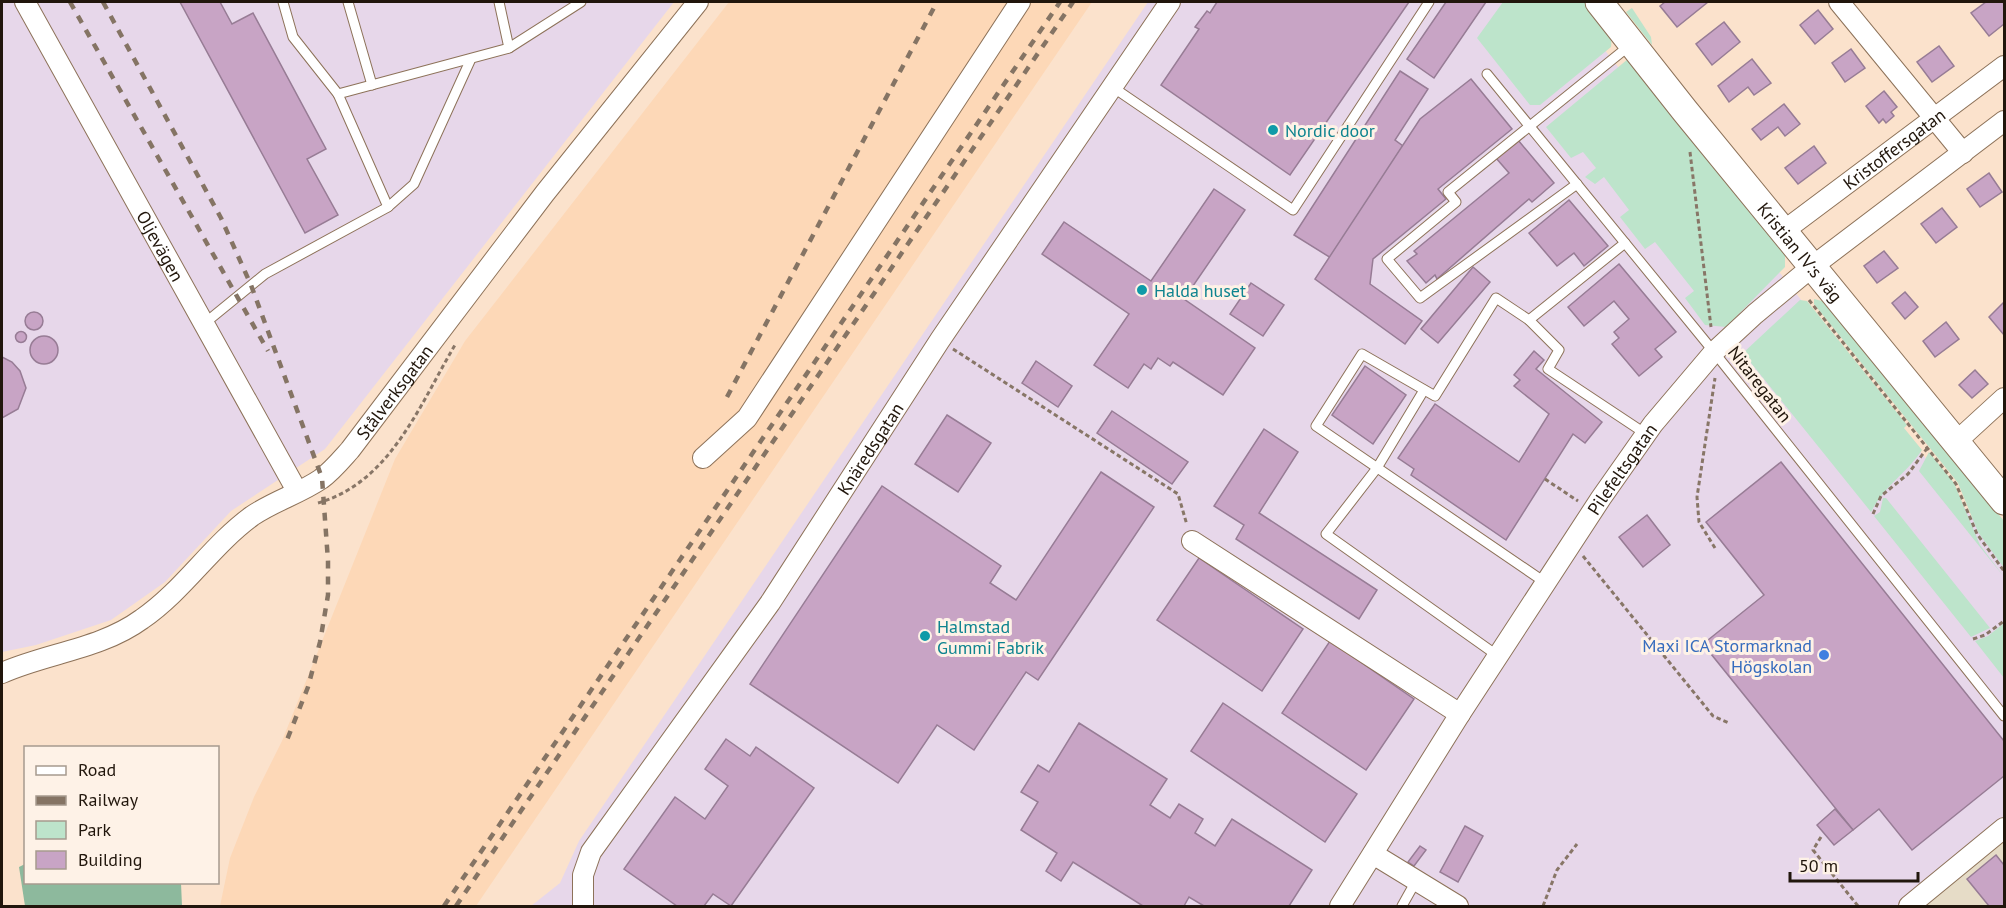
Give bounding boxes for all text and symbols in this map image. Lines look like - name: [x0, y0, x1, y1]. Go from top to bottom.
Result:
- street label: Kristoffersgatan: [1838, 103, 1950, 194]
- place label: Nordic door: [1285, 119, 1375, 142]
- marker: Nordic door: [1266, 123, 1280, 137]
- street label: Kristian IV:s väg: [1753, 197, 1848, 307]
- street label: Oljevägen: [132, 206, 189, 285]
- place label: Halda huset: [1154, 279, 1246, 302]
- marker: Halda huset: [1135, 283, 1149, 297]
- street label: Stålverksgatan: [351, 340, 438, 444]
- street label: Nitaregatan: [1723, 341, 1797, 427]
- street label: Knäredsgatan: [832, 398, 908, 499]
- street label: Pilefeltsgatan: [1582, 419, 1662, 519]
- place label: Halmstad Gummi Fabrik: [937, 615, 1044, 659]
- marker: Halmstad Gummi Fabrik: [918, 629, 932, 643]
- place label: Maxi ICA Stormarknad Högskolan: [1642, 634, 1812, 678]
- marker: Maxi ICA Stormarknad Högskolan: [1817, 648, 1831, 662]
- legend: [24, 746, 219, 884]
- text: Road: [78, 758, 116, 781]
- text: Railway: [78, 788, 139, 811]
- text: Park: [78, 818, 111, 841]
- scale bar: [1790, 845, 1918, 883]
- text: Building: [78, 848, 142, 871]
- text: 50 m: [1799, 854, 1838, 877]

